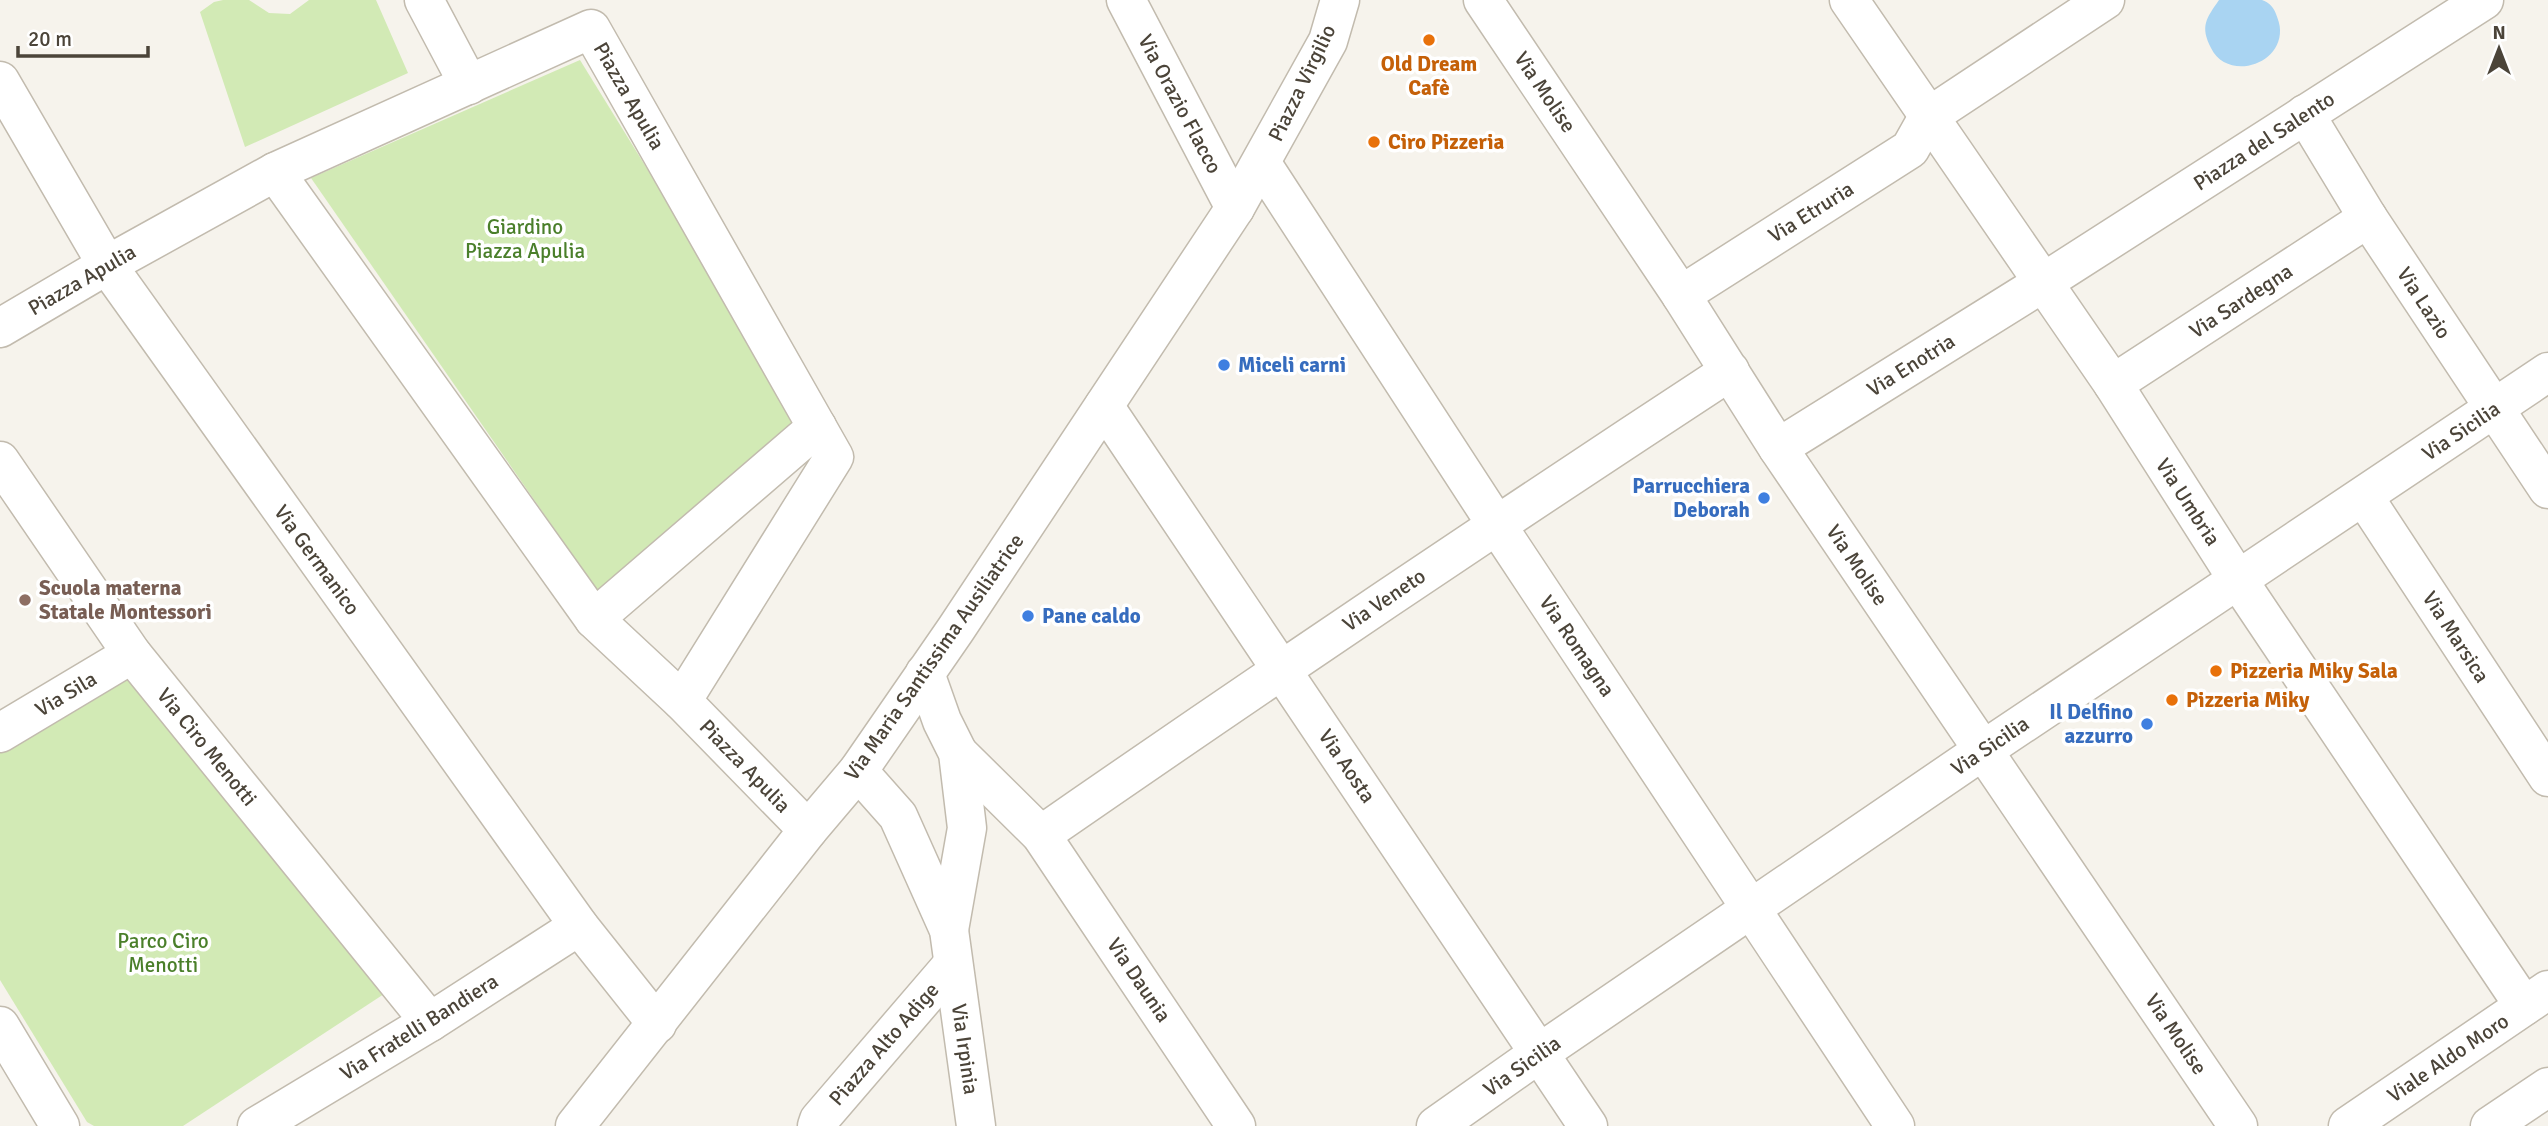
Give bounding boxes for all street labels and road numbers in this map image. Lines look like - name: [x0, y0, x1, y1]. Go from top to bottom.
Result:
- street label: Piazza Virgilio: [1262, 20, 1342, 146]
- street label: Via Orazio Flacco: [1132, 30, 1228, 178]
- street label: Piazza Apulia: [588, 37, 670, 155]
- street label: Via Molise: [1508, 46, 1582, 138]
- street label: Piazza del Salento: [2189, 86, 2339, 196]
- street label: Via Etruria: [1764, 176, 1858, 248]
- street label: Piazza Apulia: [23, 239, 141, 321]
- street label: Via Sardegna: [2185, 258, 2297, 344]
- street label: Via Lazio: [2391, 262, 2457, 344]
- street label: Via Enotria: [1862, 328, 1960, 402]
- street label: Via Sicilia: [2417, 395, 2505, 467]
- street label: Via Umbria: [2150, 453, 2226, 551]
- street label: Via Germanico: [268, 500, 366, 620]
- street label: Via Molise: [1820, 519, 1894, 611]
- street label: Via Maria Santissima Ausiliatrice: [839, 529, 1029, 785]
- street label: Via Veneto: [1338, 563, 1430, 637]
- street label: Via Marsica: [2417, 586, 2495, 688]
- street label: Via Romagna: [1534, 590, 1620, 702]
- street label: Via Sila: [30, 666, 102, 722]
- street label: Via Ciro Menotti: [151, 683, 263, 811]
- street label: Via Sicilia: [1946, 710, 2034, 782]
- street label: Piazza Apulia: [694, 714, 796, 818]
- street label: Via Aosta: [1313, 724, 1381, 808]
- street label: Via Daunia: [1101, 933, 1177, 1027]
- street label: Via Fratelli Bandiera: [335, 968, 503, 1086]
- street label: Piazza Alto Adige: [824, 977, 944, 1111]
- street label: Via Molise: [2139, 988, 2213, 1080]
- street label: Via Irpinia: [946, 1002, 984, 1096]
- street label: Viale Aldo Moro: [2382, 1008, 2514, 1108]
- street label: Via Sicilia: [1478, 1030, 1566, 1102]

